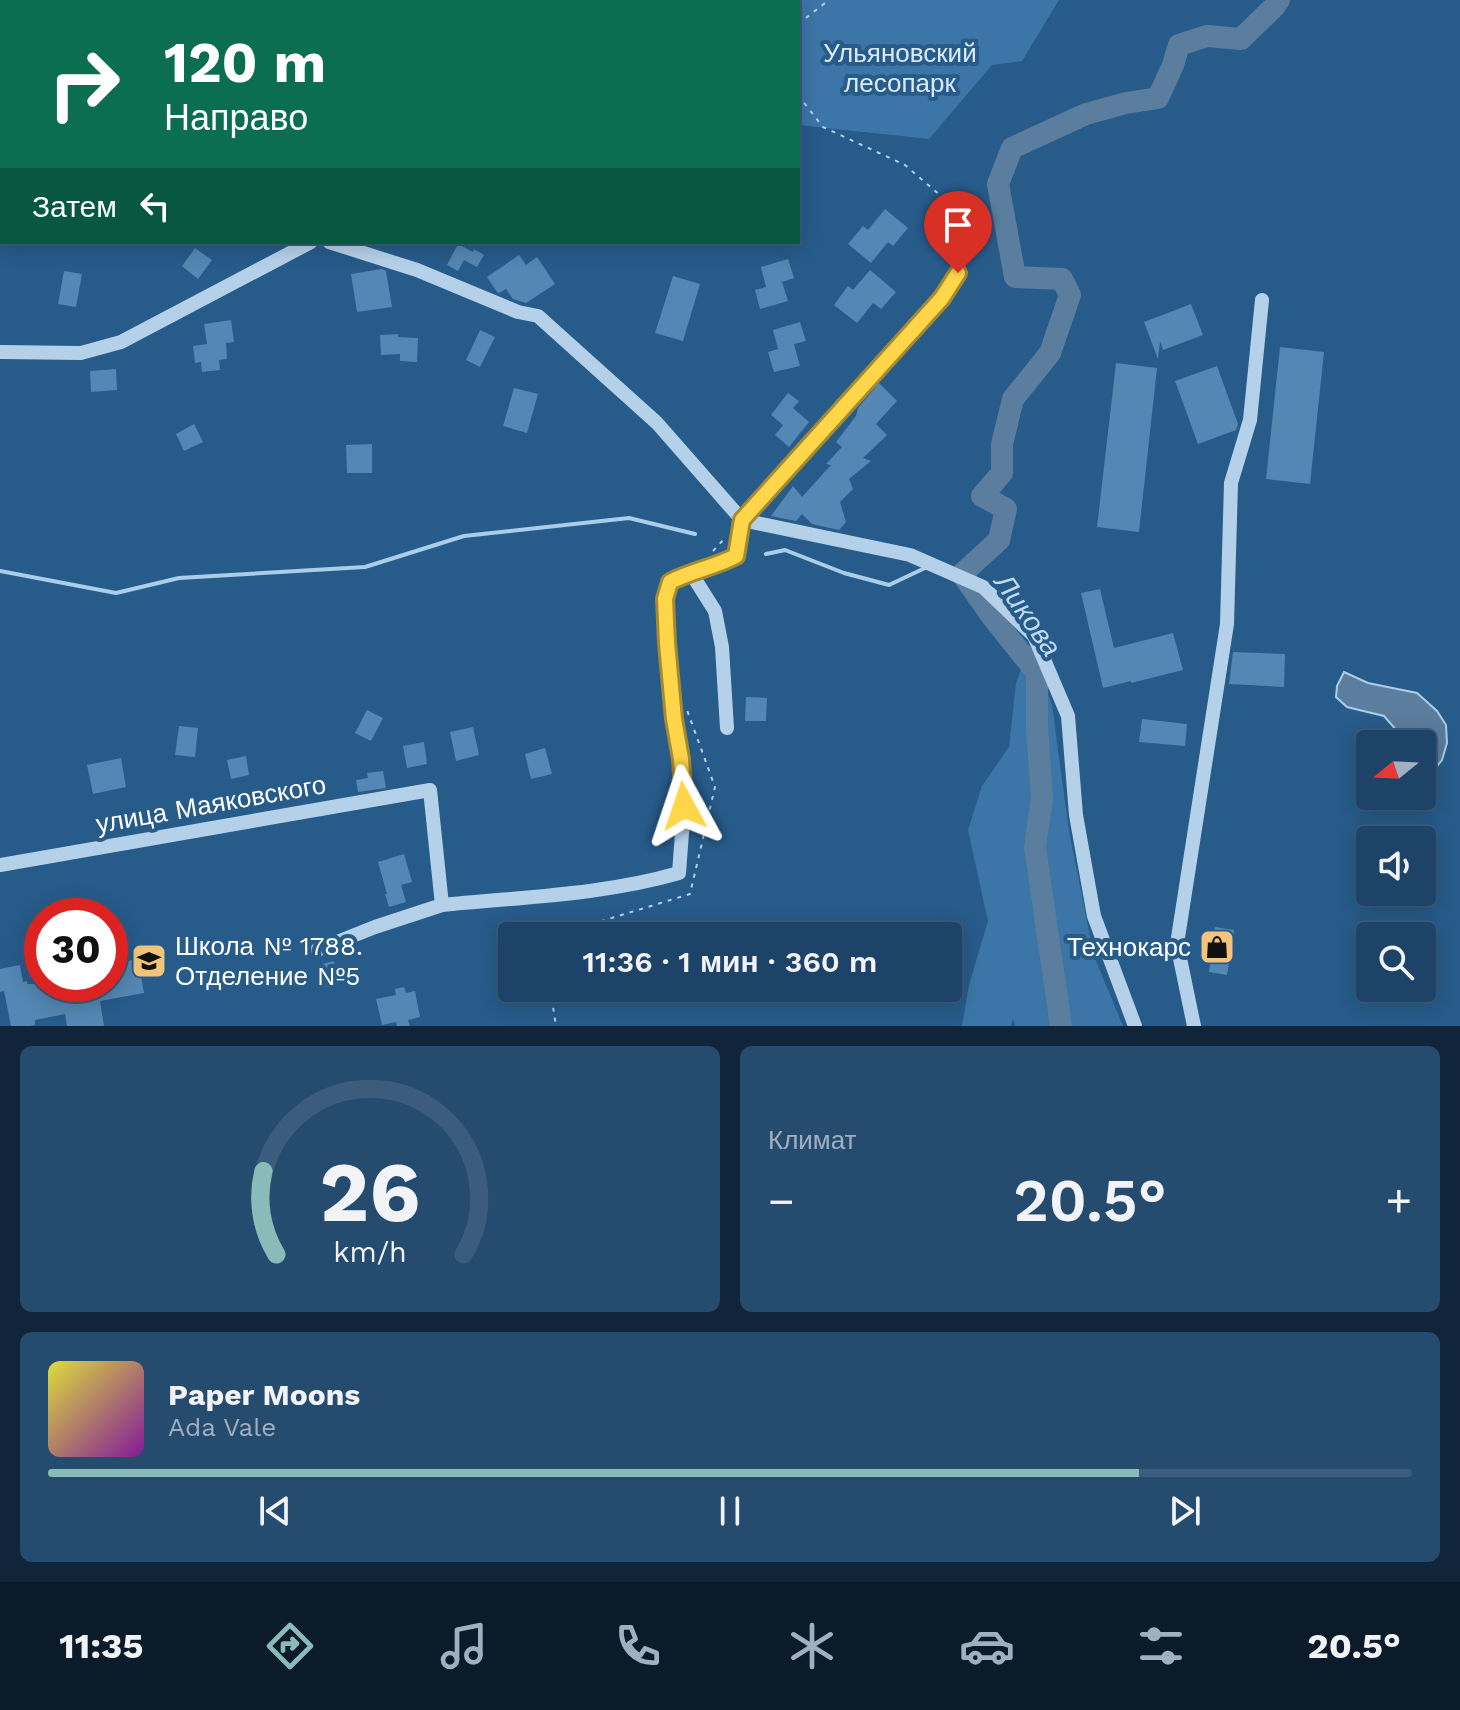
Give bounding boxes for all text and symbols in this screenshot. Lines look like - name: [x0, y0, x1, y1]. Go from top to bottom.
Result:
- text: 120 m: [164, 30, 326, 96]
- icon: right: [32, 32, 136, 136]
- park label: Ульяновский лесопарк: [823, 38, 977, 98]
- text: Направо: [164, 97, 308, 139]
- icon: left: [133, 184, 177, 228]
- text: Затем: [32, 189, 117, 224]
- pin: [924, 191, 992, 273]
- icon: arrive: [936, 203, 980, 247]
- water label: Ликова: [987, 566, 1068, 663]
- north arrow: [1356, 730, 1436, 810]
- map controls: [1356, 730, 1436, 1002]
- position arrow: [642, 764, 726, 848]
- street label: улица Маяковского: [94, 769, 328, 839]
- button: sound: [1356, 826, 1436, 906]
- speed limit sign: 30: [24, 898, 128, 1002]
- button: search: [1356, 922, 1436, 1002]
- shop icon: Технокарс: [1198, 928, 1236, 966]
- place label: Школа № 1788. Отделение №5: [175, 931, 363, 991]
- place label: Технокарс: [1067, 932, 1191, 962]
- school or university icon: Школа № 1788. Отделение №5: [130, 942, 168, 980]
- text: 11:36 · 1 мин · 360 m: [583, 944, 877, 979]
- text: Климат: [768, 1125, 857, 1155]
- text: 26: [320, 1144, 420, 1241]
- text: 20.5°: [1013, 1165, 1167, 1236]
- text: −: [768, 1175, 795, 1227]
- text: +: [1385, 1175, 1412, 1227]
- text: km/h: [333, 1235, 407, 1269]
- text: Paper Moons: [168, 1377, 360, 1412]
- text: Ada Vale: [168, 1412, 276, 1442]
- icon: previous: [253, 1489, 297, 1533]
- icon: pause: [708, 1489, 752, 1533]
- icon: next: [1163, 1489, 1207, 1533]
- icon: directions: [262, 1618, 318, 1674]
- icon: music: [436, 1618, 492, 1674]
- icon: phone: [610, 1618, 666, 1674]
- icon: climate: [784, 1618, 840, 1674]
- icon: car: [959, 1618, 1015, 1674]
- icon: filters: [1133, 1618, 1189, 1674]
- text: 11:35: [59, 1625, 143, 1667]
- text: 20.5°: [1307, 1625, 1401, 1667]

